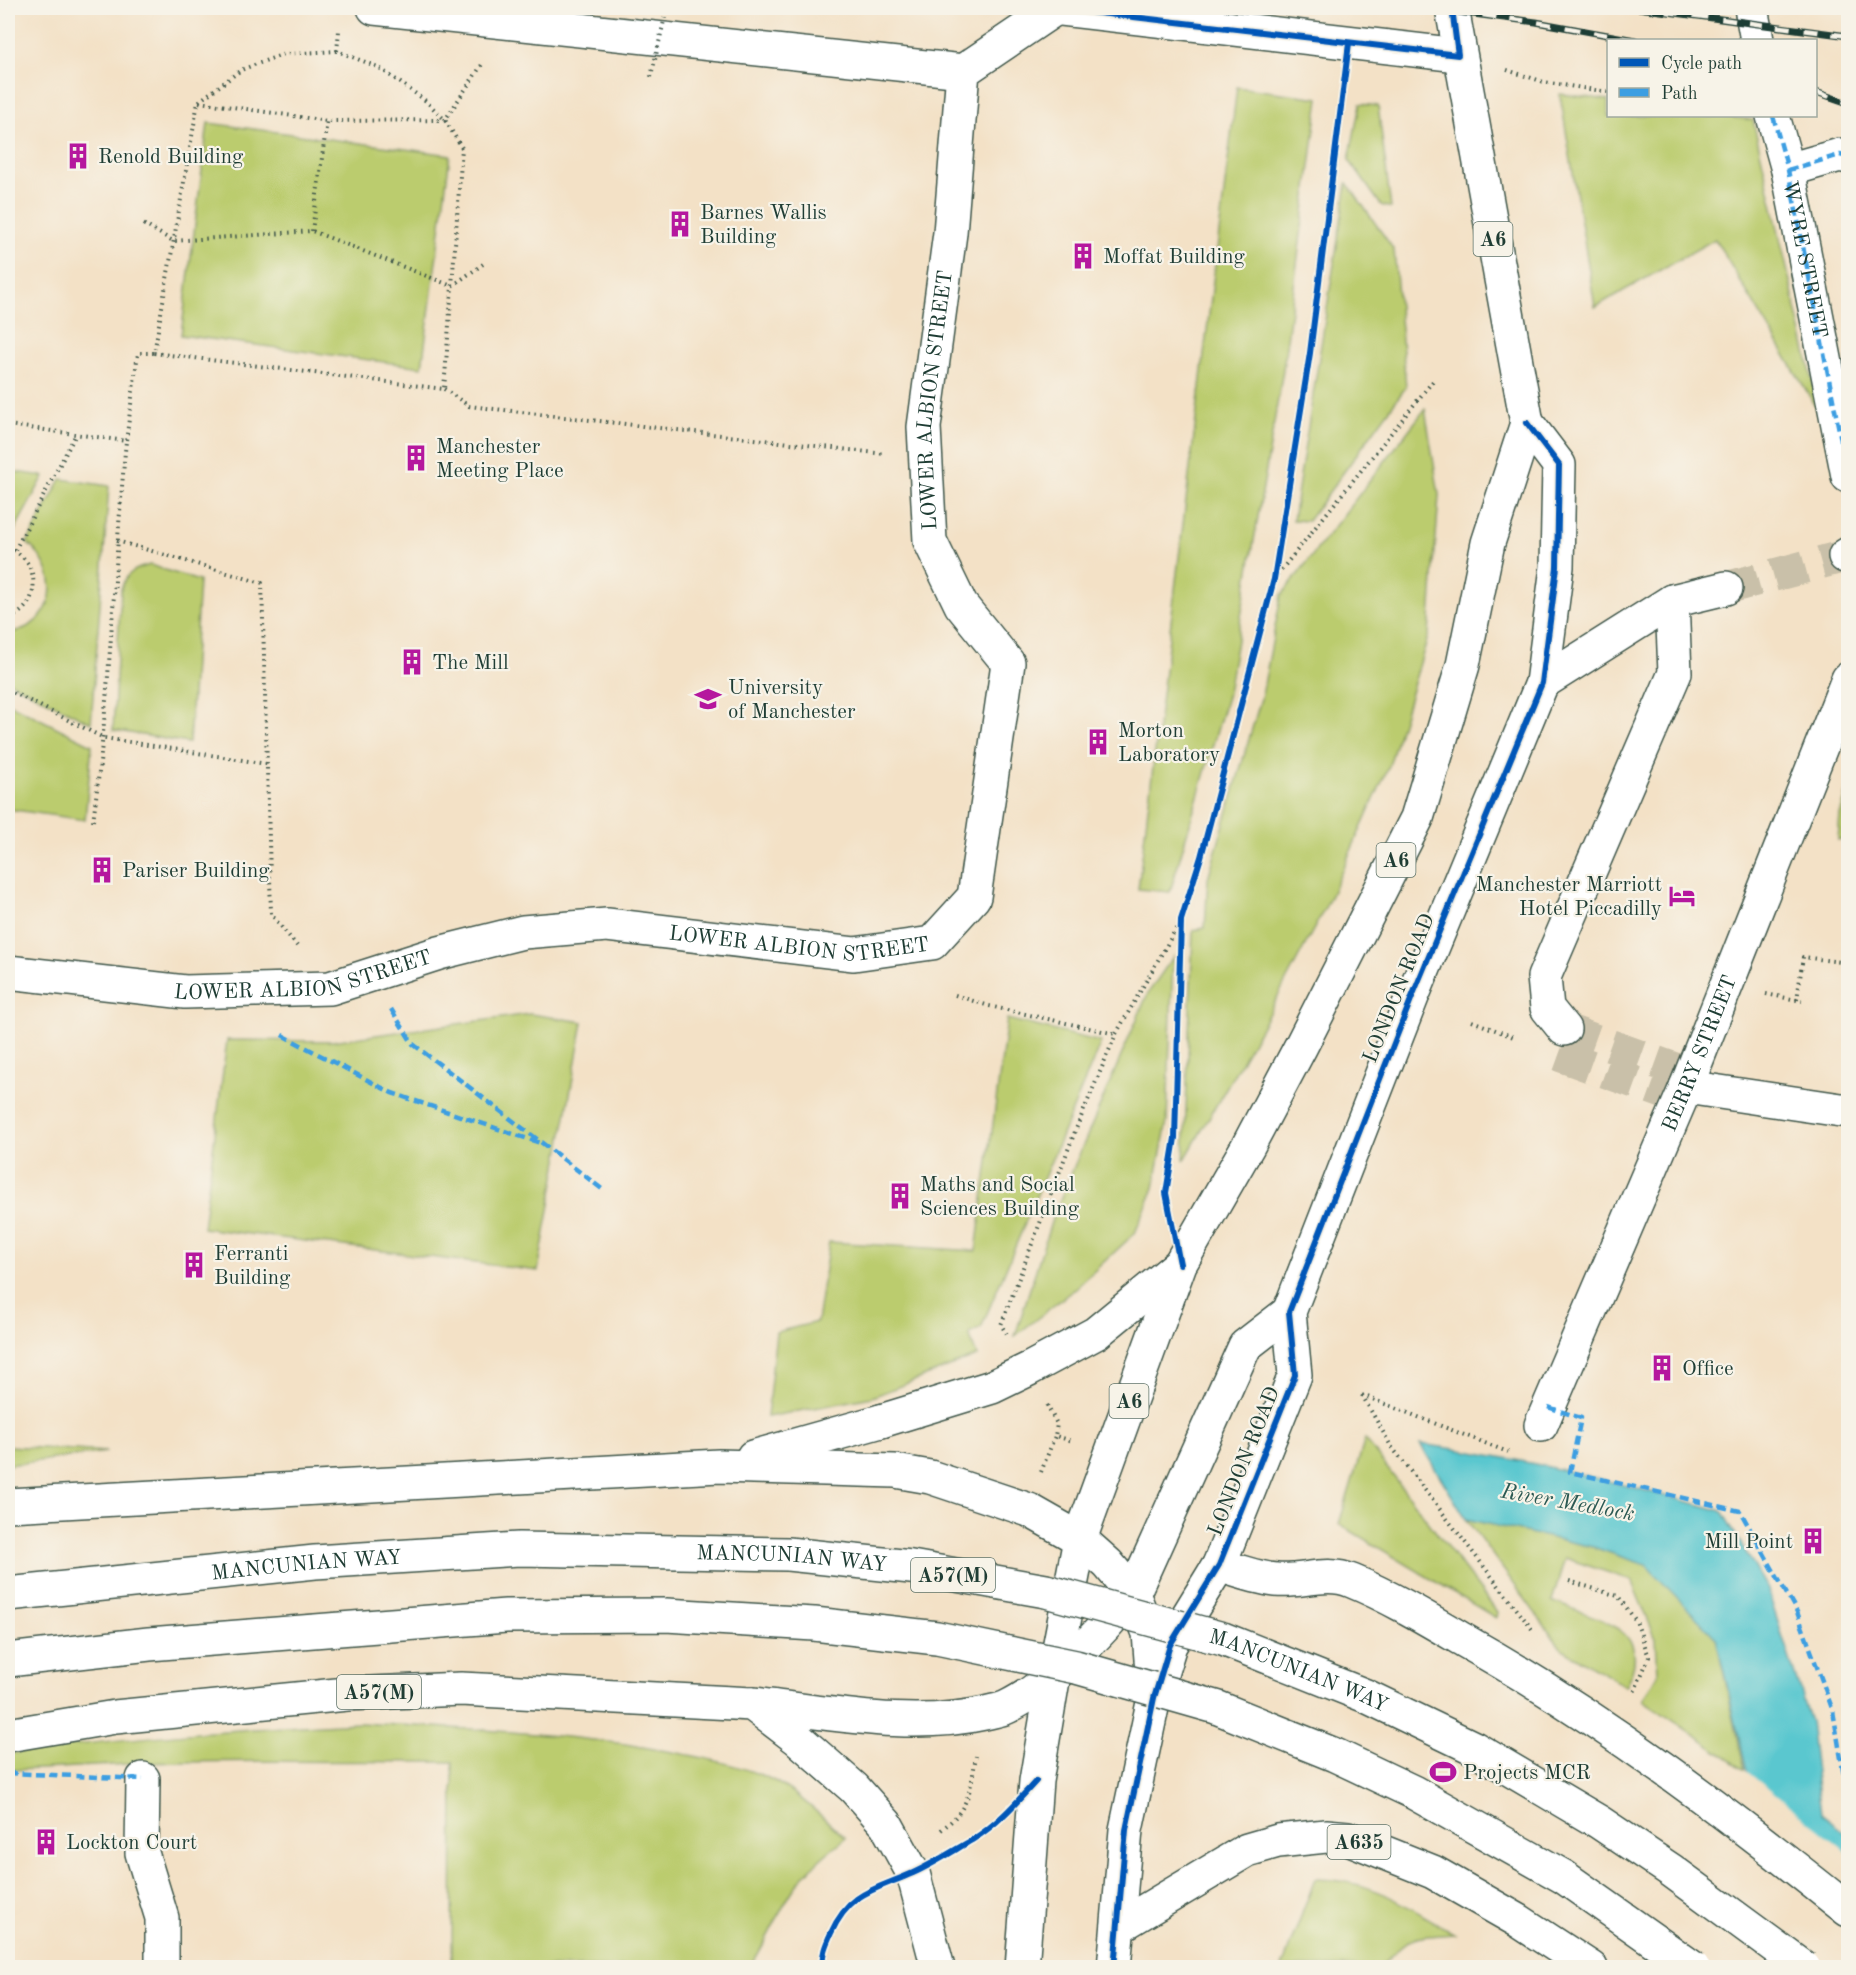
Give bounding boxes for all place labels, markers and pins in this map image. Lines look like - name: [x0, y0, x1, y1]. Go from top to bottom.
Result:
- building icon: Renold Building: [63, 141, 93, 171]
- place label: Renold Building: [98, 147, 244, 168]
- place label: Barnes Wallis Building: [700, 203, 827, 248]
- building icon: Barnes Wallis Building: [665, 209, 695, 239]
- building icon: Moffat Building: [1068, 241, 1098, 271]
- place label: Moffat Building: [1103, 247, 1245, 268]
- place label: Manchester Meeting Place: [436, 437, 564, 482]
- building icon: Manchester Meeting Place: [401, 443, 431, 473]
- building icon: The Mill: [397, 647, 427, 677]
- place label: The Mill: [432, 653, 509, 674]
- place label: University of Manchester: [728, 678, 856, 723]
- school or university icon: University of Manchester: [693, 684, 723, 714]
- place label: Morton Laboratory: [1118, 721, 1220, 766]
- building icon: Morton Laboratory: [1083, 727, 1113, 757]
- building icon: Pariser Building: [87, 855, 117, 885]
- place label: Pariser Building: [122, 861, 270, 882]
- place label: Manchester Marriott Hotel Piccadilly: [1476, 875, 1662, 920]
- hotel icon: Manchester Marriott Hotel Piccadilly: [1667, 881, 1697, 911]
- place label: Maths and Social Sciences Building: [920, 1175, 1080, 1220]
- building icon: Maths and Social Sciences Building: [885, 1181, 915, 1211]
- place label: Ferranti Building: [214, 1244, 291, 1289]
- building icon: Ferranti Building: [179, 1250, 209, 1280]
- building icon: Office: [1647, 1353, 1677, 1383]
- place label: Office: [1682, 1359, 1734, 1380]
- building icon: Mill Point: [1798, 1526, 1828, 1556]
- place label: Mill Point: [1705, 1532, 1793, 1553]
- sports icon: Projects MCR: [1428, 1757, 1458, 1787]
- place label: Projects MCR: [1463, 1763, 1591, 1784]
- building icon: Lockton Court: [31, 1827, 61, 1857]
- place label: Lockton Court: [66, 1833, 197, 1854]

